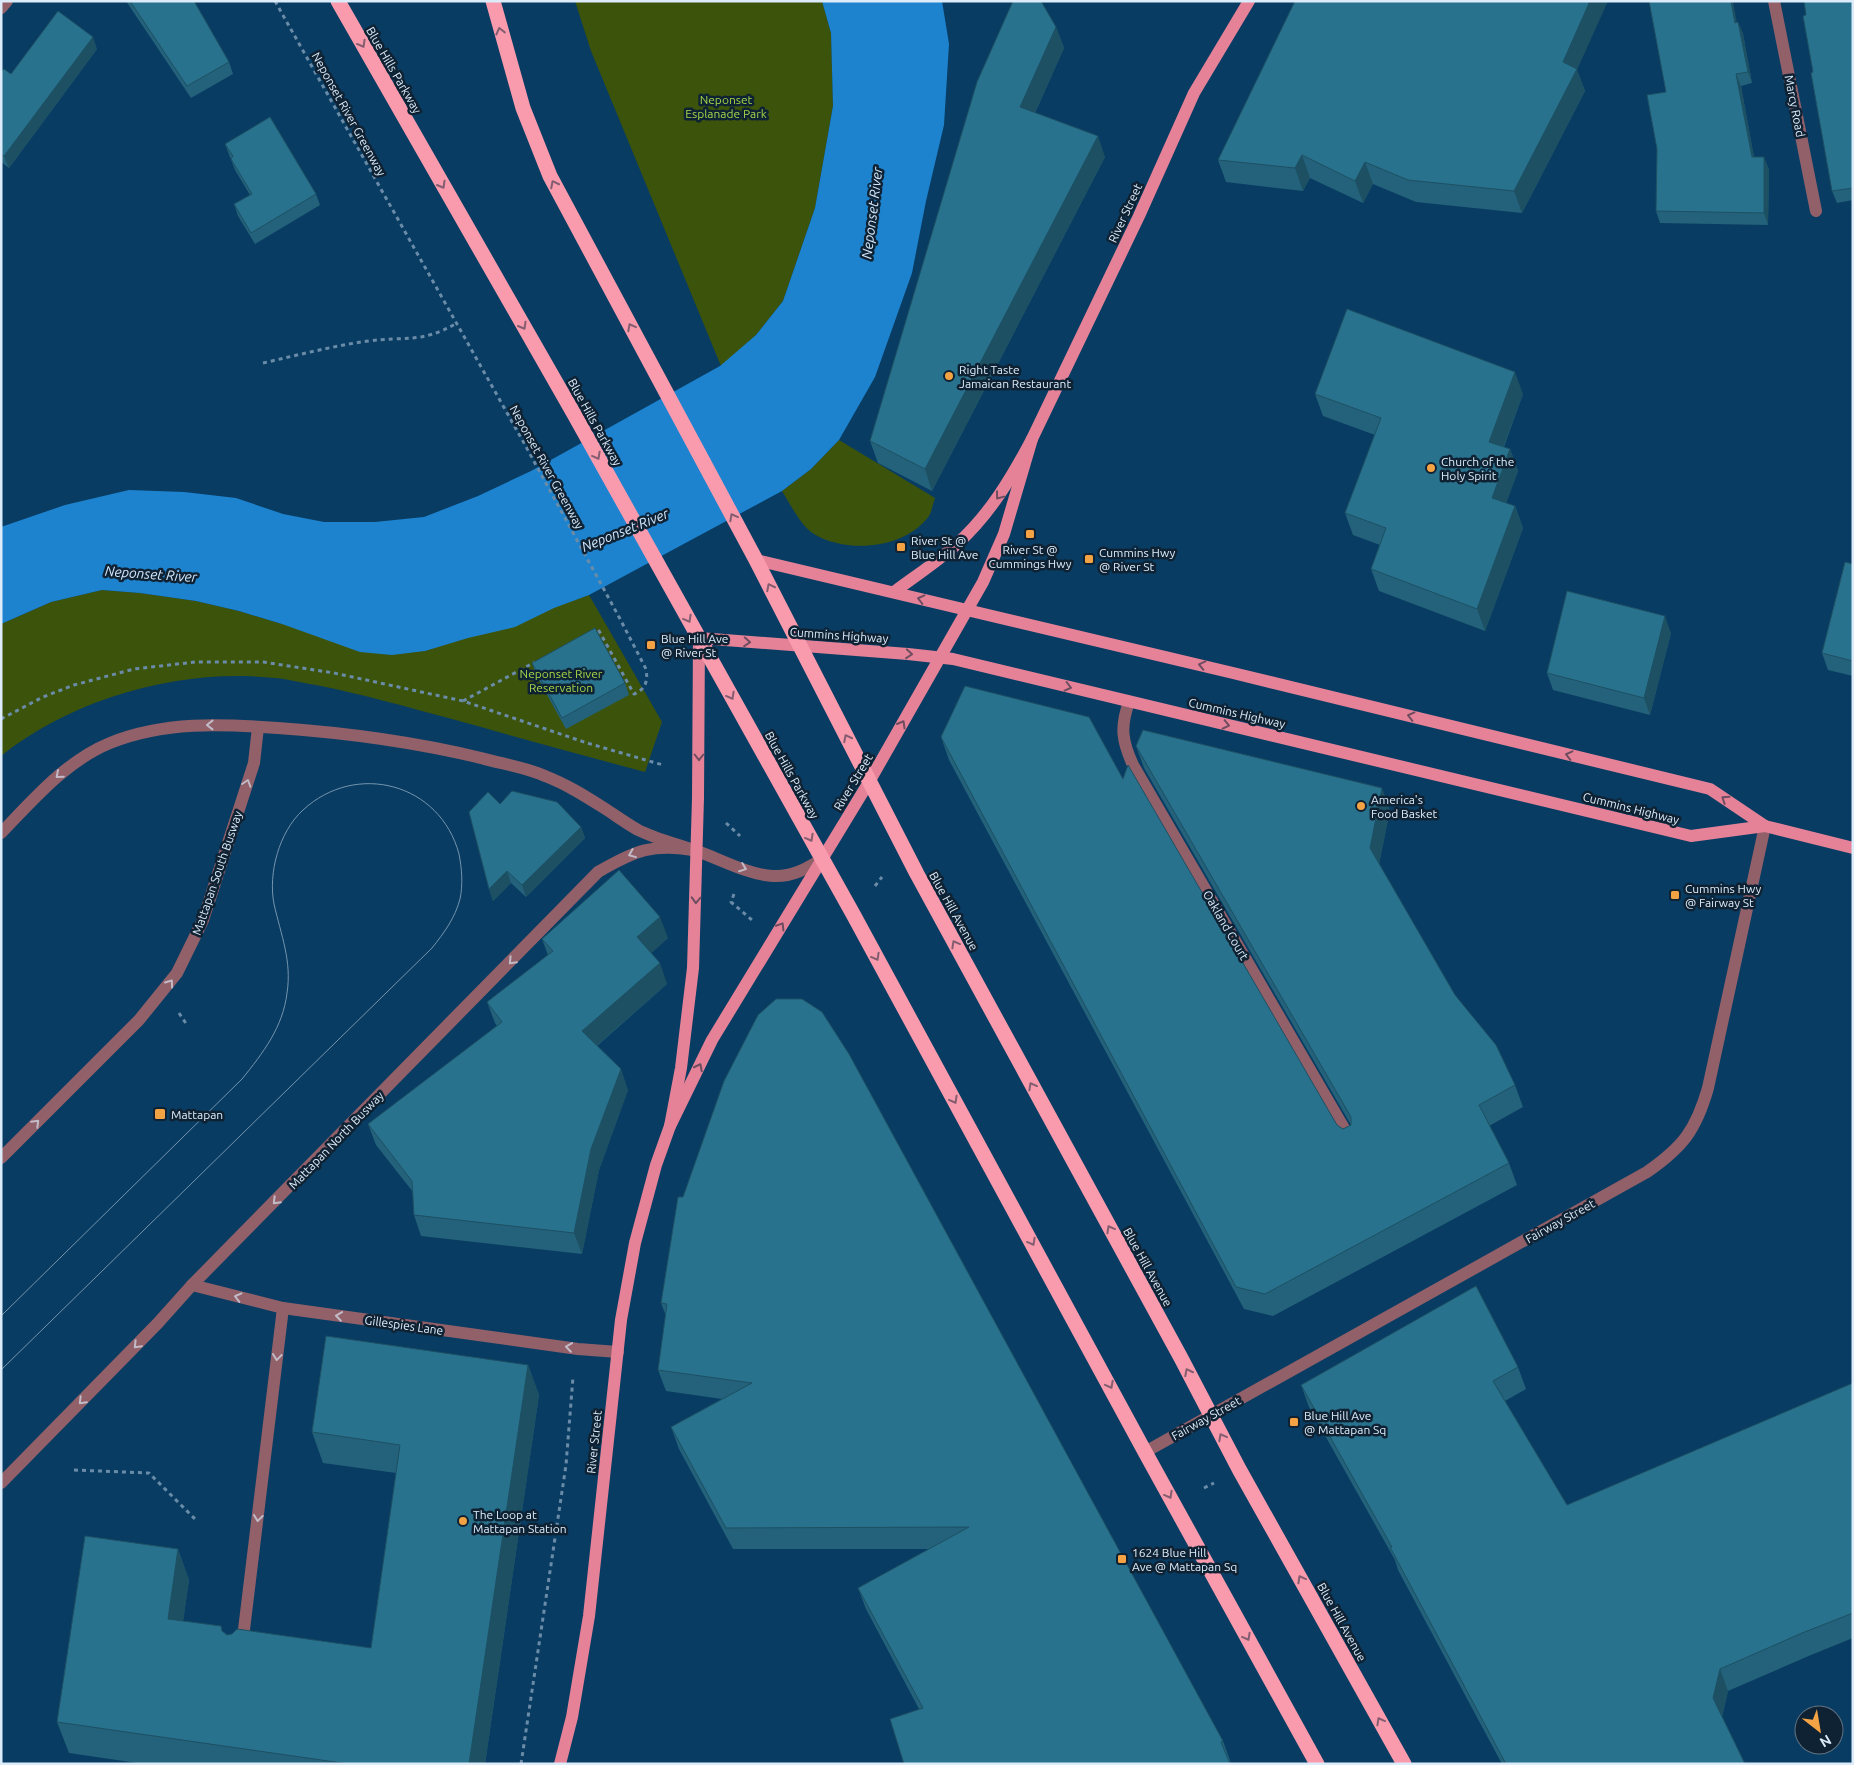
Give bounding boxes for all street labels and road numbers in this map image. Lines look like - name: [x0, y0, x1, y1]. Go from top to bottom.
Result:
- street label: Blue Hills Parkway: [364, 24, 424, 116]
- street label: Neponset River Greenway: [310, 50, 389, 178]
- street label: Marcy Road: [1783, 74, 1807, 138]
- street label: River Street: [1106, 181, 1144, 245]
- street label: Blue Hills Parkway: [566, 376, 624, 468]
- street label: Neponset River Greenway: [508, 403, 587, 531]
- street label: Cummins Highway: [789, 625, 889, 645]
- street label: Cummins Highway: [1187, 696, 1287, 730]
- street label: Blue Hills Parkway: [763, 729, 821, 821]
- street label: River Street: [831, 751, 875, 813]
- street label: Cummins Highway: [1581, 790, 1681, 826]
- street label: Mattapan South Busway: [190, 809, 244, 937]
- street label: Blue Hill Avenue: [927, 869, 981, 953]
- street label: Oakland Court: [1201, 888, 1251, 962]
- street label: Mattapan North Busway: [286, 1088, 386, 1191]
- street label: Fairway Street: [1523, 1196, 1597, 1245]
- street label: Blue Hill Avenue: [1121, 1225, 1175, 1309]
- street label: Gillespies Lane: [364, 1313, 444, 1337]
- street label: Fairway Street: [1169, 1393, 1243, 1442]
- street label: River Street: [584, 1409, 604, 1474]
- street label: Blue Hill Avenue: [1315, 1580, 1369, 1664]

